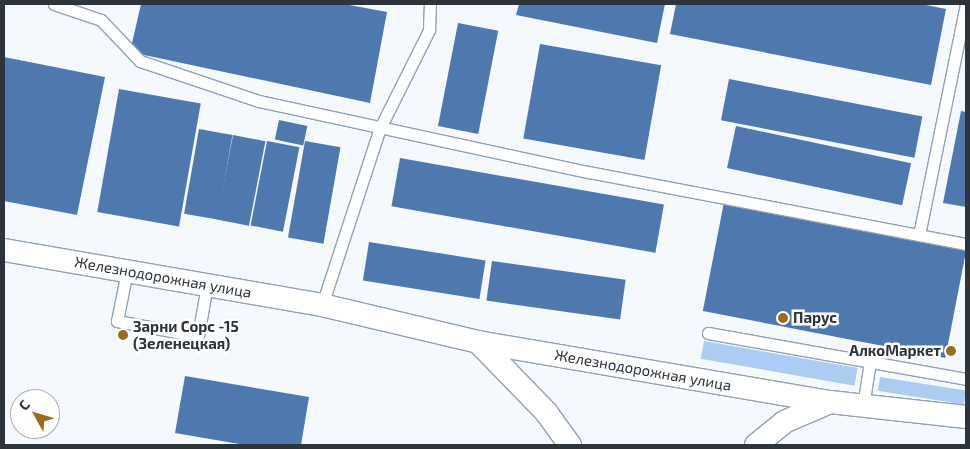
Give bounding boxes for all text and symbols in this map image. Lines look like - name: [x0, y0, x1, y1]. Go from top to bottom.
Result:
- street label: Железнодорожная улица: [73, 253, 253, 301]
- place label: Парус: [793, 309, 837, 327]
- marker: Парус: [777, 312, 789, 324]
- place label: Зарни Сорс -15 (Зеленецкая): [133, 317, 239, 352]
- marker: Зарни Сорс -15 (Зеленецкая): [117, 329, 129, 341]
- place label: АлкоМаркет: [849, 342, 941, 360]
- marker: АлкоМаркет: [945, 345, 957, 357]
- street label: Железнодорожная улица: [553, 346, 733, 394]
- north arrow: [10, 389, 60, 439]
- text: С: [15, 396, 33, 413]

